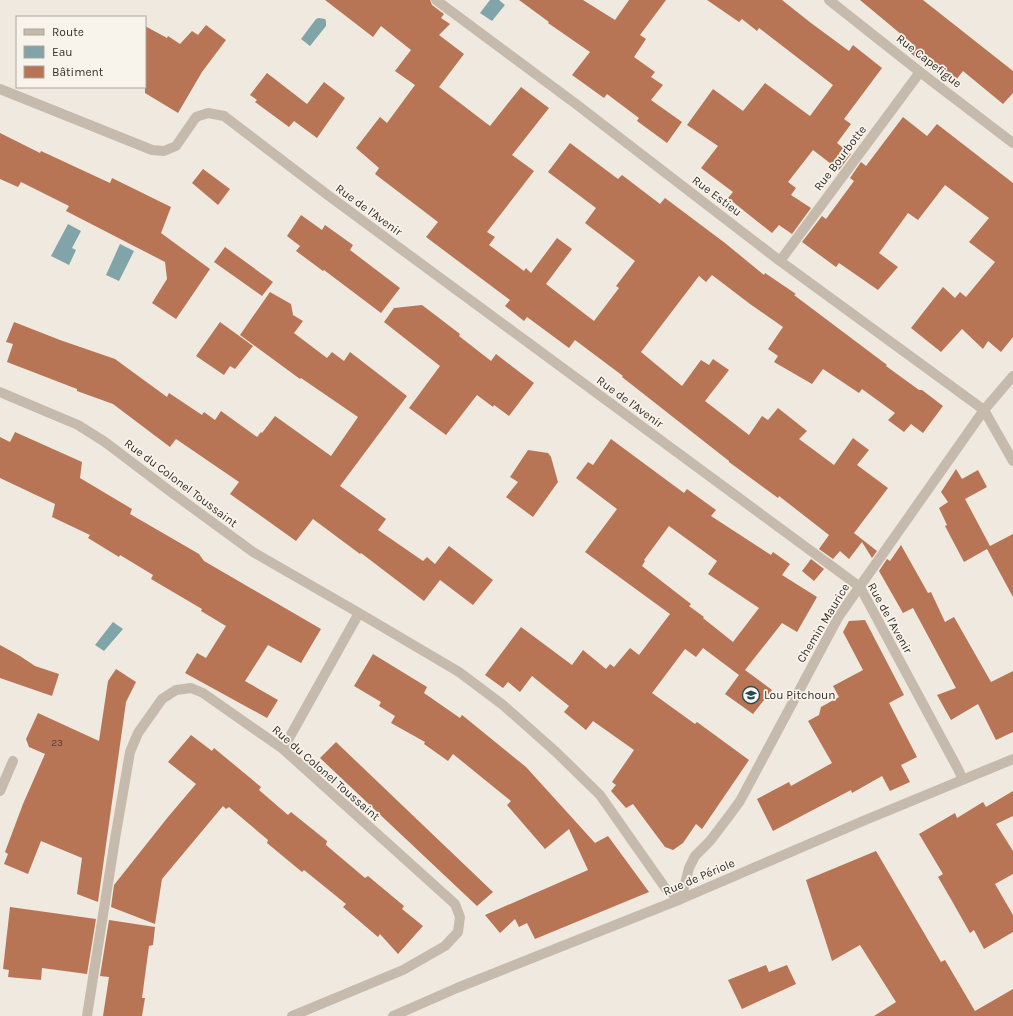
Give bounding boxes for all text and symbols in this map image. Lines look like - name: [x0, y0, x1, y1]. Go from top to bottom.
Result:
- legend: [16, 16, 146, 88]
- text: Route: [52, 25, 84, 39]
- street label: Rue Capefigue: [894, 31, 964, 91]
- text: Eau: [52, 45, 73, 59]
- text: Bâtiment: [52, 65, 104, 79]
- street label: Rue Bourbotte: [811, 123, 869, 193]
- street label: Rue Estieu: [690, 173, 744, 219]
- street label: Rue de l'Avenir: [333, 181, 405, 239]
- street label: Rue de l'Avenir: [594, 373, 666, 431]
- street label: Rue du Colonel Toussaint: [122, 436, 241, 530]
- street label: Rue de l'Avenir: [865, 580, 916, 656]
- street label: Chemin Maurice: [794, 581, 852, 665]
- school or university icon: Lou Pitchoun: [741, 685, 761, 705]
- place label: Lou Pitchoun: [764, 688, 836, 702]
- street label: Rue du Colonel Toussaint: [269, 723, 383, 824]
- house number: 23: [51, 737, 63, 749]
- street label: Rue de Périole: [661, 856, 737, 898]

